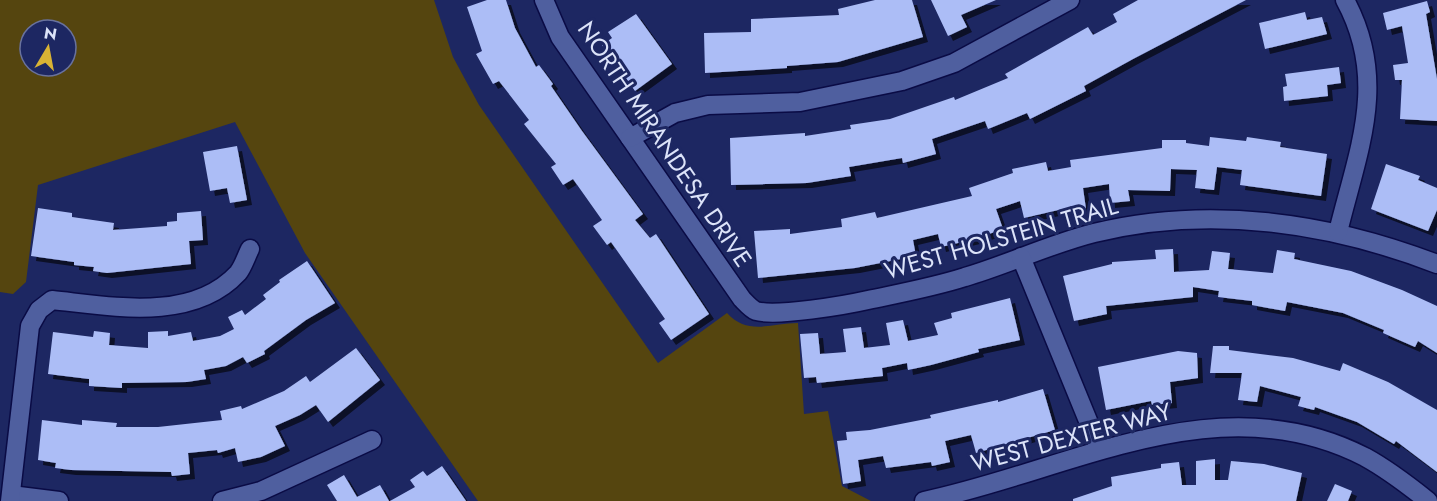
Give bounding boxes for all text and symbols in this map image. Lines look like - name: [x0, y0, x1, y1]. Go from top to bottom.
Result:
- street label: NORTH MIRANDESA DRIVE: [569, 14, 761, 274]
- north arrow: [18, 18, 78, 78]
- text: N: [42, 21, 59, 46]
- street label: WEST HOLSTEIN TRAIL: [880, 188, 1122, 288]
- street label: WEST DEXTER WAY: [967, 393, 1176, 481]

